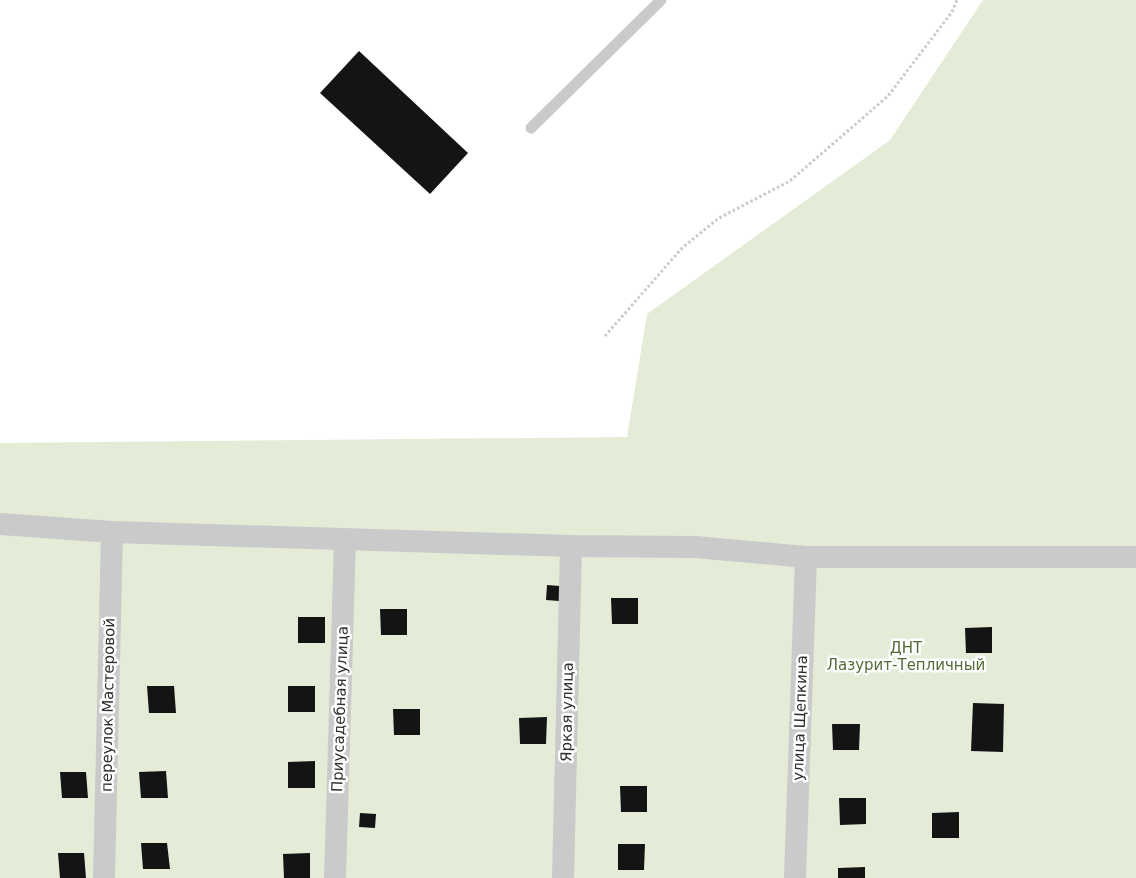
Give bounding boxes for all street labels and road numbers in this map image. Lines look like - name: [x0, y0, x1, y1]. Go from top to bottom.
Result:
- street label: переулок Мастеровой: [97, 618, 119, 792]
- street label: Приусадебная улица: [328, 626, 352, 792]
- street label: улица Щепкина: [789, 655, 811, 781]
- street label: Яркая улица: [557, 662, 577, 762]

